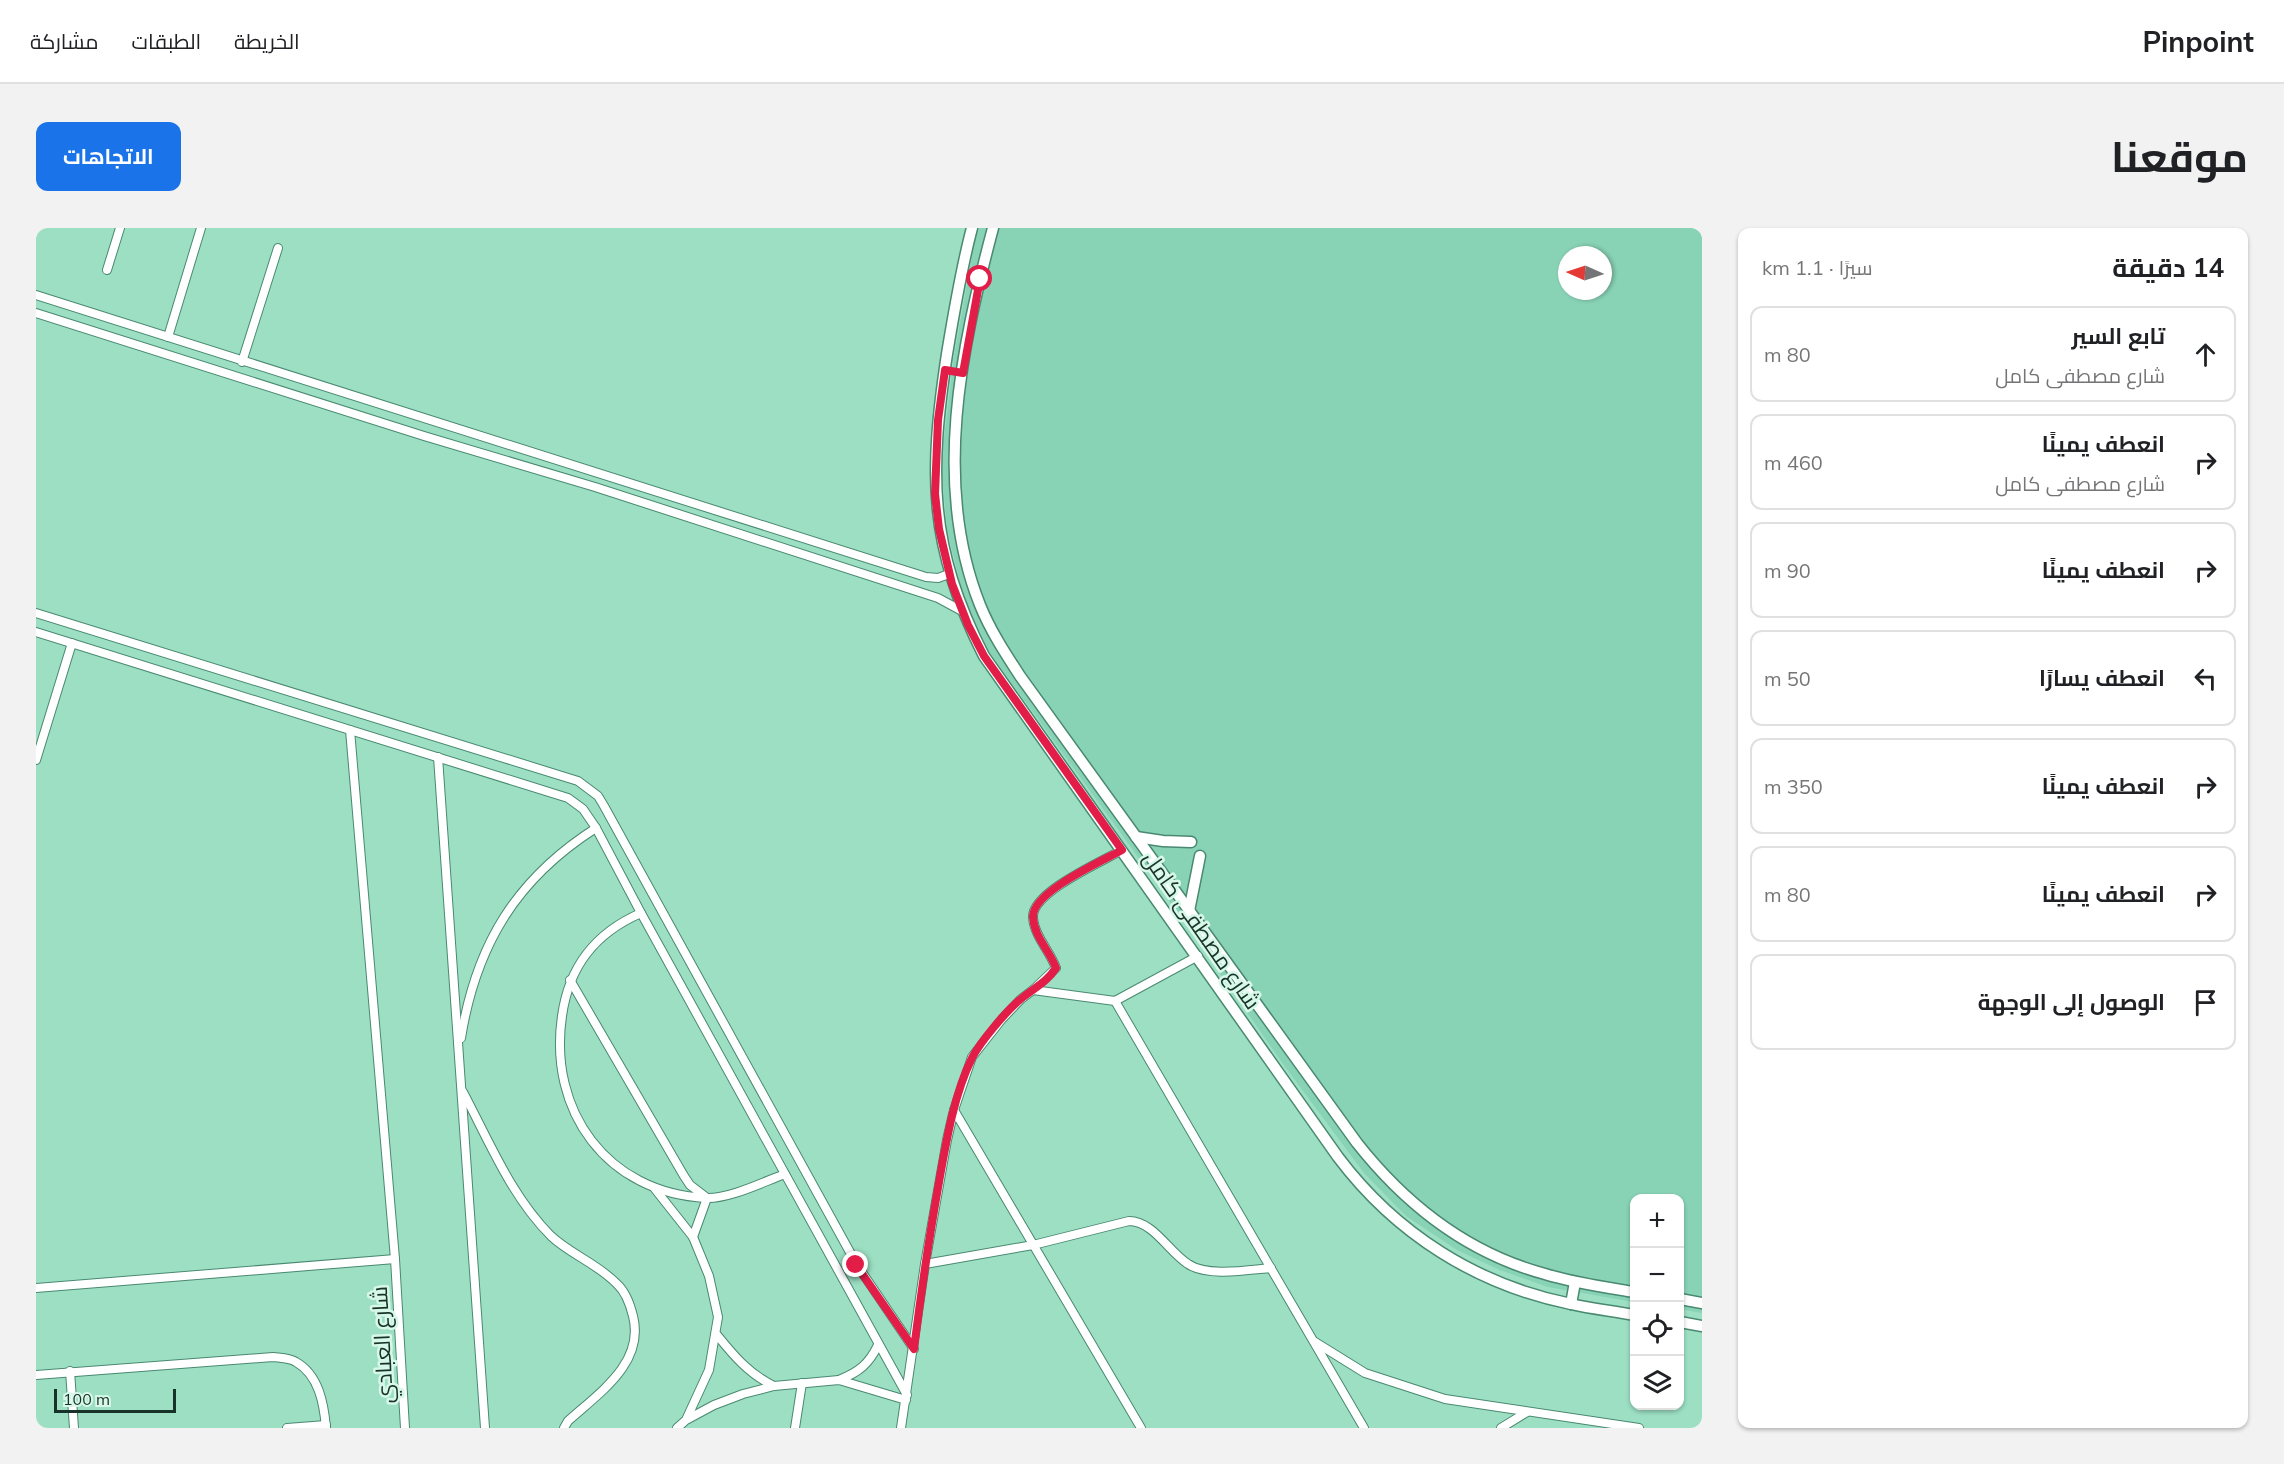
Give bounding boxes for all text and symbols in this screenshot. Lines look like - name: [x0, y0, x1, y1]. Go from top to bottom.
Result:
- text: Pinpoint: [2142, 24, 2254, 59]
- text: مشاركة: [30, 28, 99, 54]
- text: الطبقات: [132, 28, 201, 54]
- text: الخريطة: [234, 28, 300, 54]
- button: الاتجاهات: [36, 122, 181, 191]
- text: موقعنا: [2111, 130, 2248, 183]
- north arrow: [1558, 246, 1612, 300]
- text: 14 دقيقة: [2112, 251, 2224, 284]
- text: سيرًا · 1.1 km: [1762, 255, 1873, 280]
- route start: [966, 265, 992, 291]
- text: تابع السير: [2071, 322, 2165, 350]
- icon: ahead: [2189, 338, 2222, 371]
- text: 80 m: [1764, 342, 1811, 367]
- text: شارع مصطفى كامل: [1995, 363, 2165, 388]
- text: انعطف يمينًا: [2042, 430, 2165, 458]
- icon: right: [2189, 446, 2222, 479]
- text: 460 m: [1764, 450, 1823, 475]
- text: شارع مصطفى كامل: [1995, 471, 2165, 496]
- icon: right: [2189, 554, 2222, 587]
- text: انعطف يمينًا: [2042, 556, 2165, 584]
- text: 90 m: [1764, 558, 1811, 583]
- icon: left: [2189, 662, 2222, 695]
- text: انعطف يسارًا: [2039, 664, 2165, 692]
- text: 50 m: [1764, 666, 1811, 691]
- icon: right: [2189, 770, 2222, 803]
- text: انعطف يمينًا: [2042, 772, 2165, 800]
- text: 350 m: [1764, 774, 1823, 799]
- street label: شارع مصطفى كامل: [1136, 845, 1267, 1015]
- icon: right: [2189, 878, 2222, 911]
- text: انعطف يمينًا: [2042, 880, 2165, 908]
- text: 80 m: [1764, 882, 1811, 907]
- icon: arrive: [2189, 986, 2222, 1019]
- text: الوصول إلى الوجهة: [1978, 988, 2165, 1016]
- map controls: [1630, 1194, 1684, 1410]
- button: +: [1630, 1194, 1684, 1248]
- button: −: [1630, 1248, 1684, 1302]
- route end: [842, 1251, 868, 1277]
- street label: شارع العبادي: [365, 1285, 402, 1404]
- button: locate: [1630, 1302, 1684, 1356]
- button: layers: [1630, 1356, 1684, 1410]
- scale bar: [54, 1386, 176, 1414]
- text: 100 m: [63, 1389, 110, 1409]

